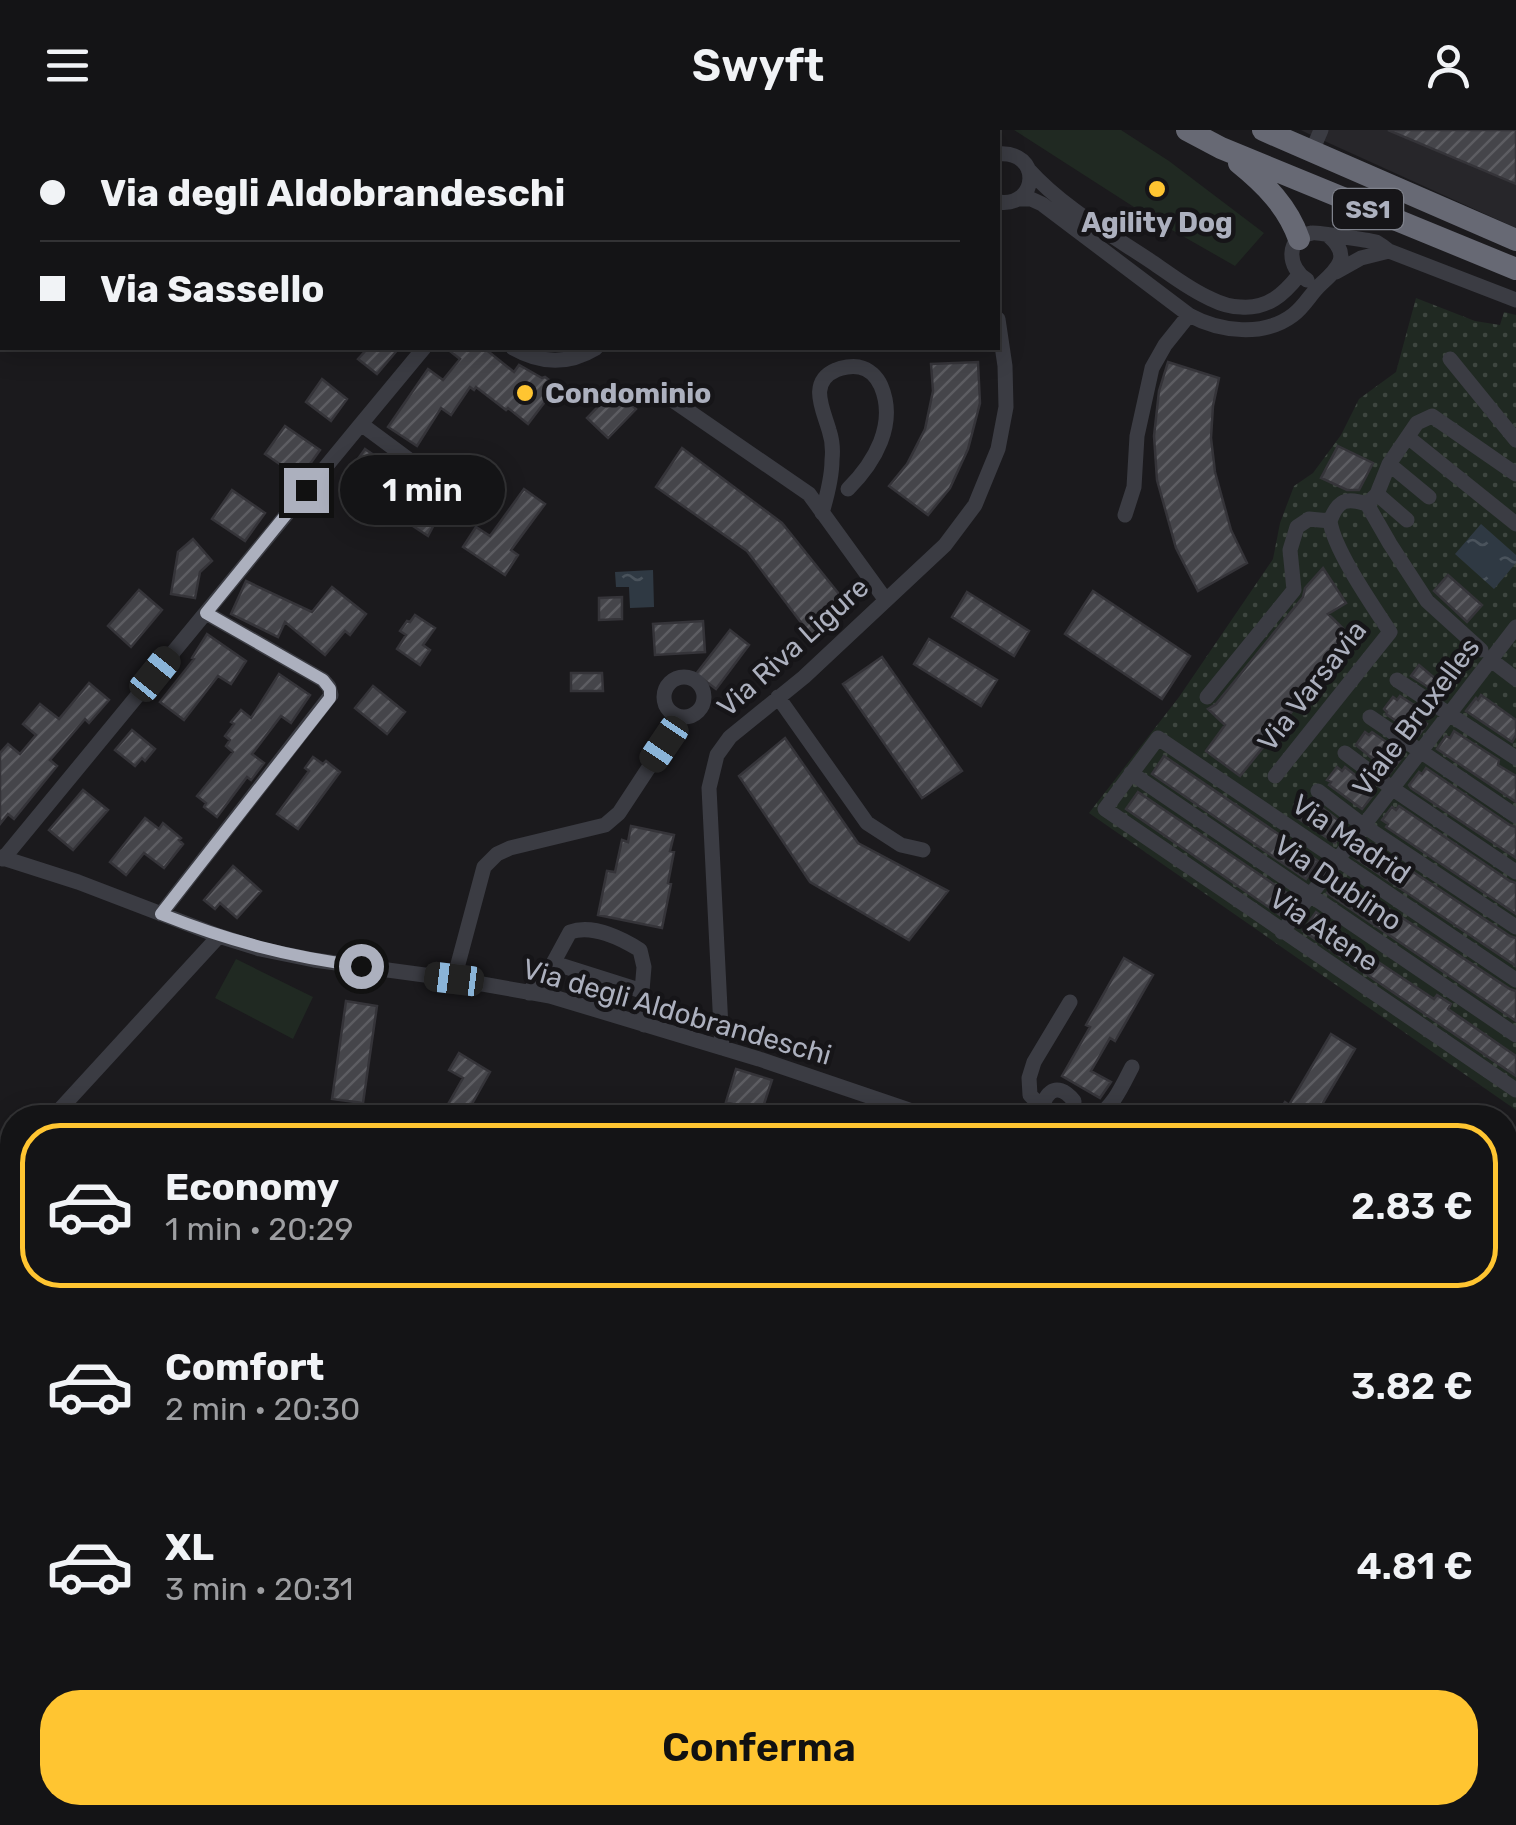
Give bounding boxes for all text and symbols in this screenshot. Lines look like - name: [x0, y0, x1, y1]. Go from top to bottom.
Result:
- icon: menu: [40, 38, 95, 93]
- icon: person: [1421, 38, 1476, 93]
- text: Swyft: [692, 39, 824, 92]
- text: Via degli Aldobrandeschi: [100, 170, 565, 216]
- marker: Agility Dog: [1146, 178, 1168, 200]
- road number: SS1: [1333, 189, 1403, 229]
- place label: Agility Dog: [1081, 206, 1233, 239]
- text: Via Sassello: [100, 266, 324, 312]
- place label: Condominio: [545, 377, 711, 410]
- marker: Condominio: [514, 382, 536, 404]
- callout: 1 min: [341, 455, 506, 525]
- route end: [284, 468, 329, 513]
- text: 1 min: [382, 471, 463, 509]
- street label: Via Riva Ligure: [711, 571, 875, 723]
- street label: Via Varsavia: [1251, 614, 1373, 758]
- street label: Viale Bruxelles: [1346, 631, 1486, 803]
- car: [124, 641, 186, 707]
- car: [635, 711, 693, 777]
- street label: Via Madrid: [1285, 787, 1417, 891]
- street label: Via Dublino: [1268, 828, 1408, 938]
- street label: Via Atene: [1263, 882, 1385, 978]
- route start: [339, 944, 384, 989]
- street label: Via degli Aldobrandeschi: [519, 952, 835, 1072]
- car: [422, 960, 486, 998]
- icon: car: [45, 1161, 135, 1251]
- text: Economy: [165, 1164, 339, 1210]
- text: 2.83 €: [1351, 1183, 1473, 1229]
- text: 1 min · 20:29: [165, 1210, 353, 1248]
- icon: car: [45, 1341, 135, 1431]
- text: Comfort: [165, 1344, 324, 1390]
- text: 3.82 €: [1351, 1363, 1473, 1409]
- text: 2 min · 20:30: [165, 1390, 360, 1428]
- icon: car: [45, 1521, 135, 1611]
- text: XL: [165, 1524, 214, 1570]
- text: 4.81 €: [1356, 1543, 1473, 1589]
- text: 3 min · 20:31: [165, 1570, 354, 1608]
- button: Conferma: [40, 1690, 1478, 1805]

